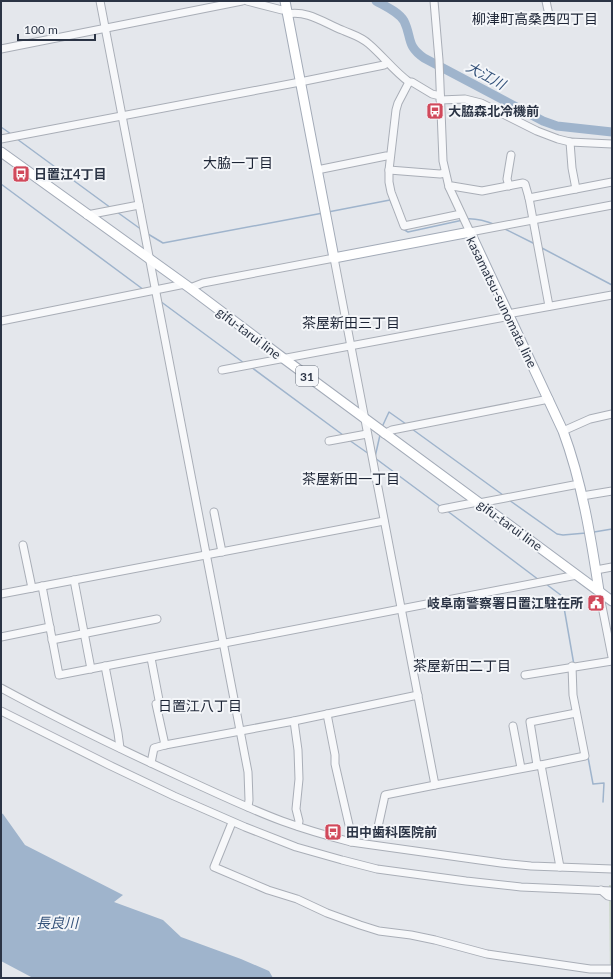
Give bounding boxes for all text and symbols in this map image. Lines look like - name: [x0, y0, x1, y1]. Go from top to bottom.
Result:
- district label: 柳津町高桑西四丁目: [472, 10, 598, 27]
- scale bar: [18, 16, 95, 42]
- text: 100 m: [24, 22, 58, 37]
- water label: 大江川: [463, 58, 510, 93]
- bus stop icon: 大脇森北冷機前: [425, 101, 445, 121]
- place label: 大脇森北冷機前: [448, 103, 539, 119]
- district label: 大脇一丁目: [203, 154, 273, 171]
- bus stop icon: 日置江4丁目: [11, 164, 31, 184]
- place label: 日置江4丁目: [34, 166, 107, 182]
- street label: kasamatsu-sunomata line: [463, 234, 541, 370]
- street label: gifu-tarui line: [214, 304, 284, 362]
- district label: 茶屋新田三丁目: [302, 314, 400, 331]
- road number: 31: [296, 366, 318, 386]
- district label: 茶屋新田一丁目: [302, 470, 400, 487]
- street label: gifu-tarui line: [474, 496, 546, 554]
- public building icon: 岐阜南警察署日置江駐在所: [586, 593, 606, 613]
- place label: 岐阜南警察署日置江駐在所: [427, 595, 583, 611]
- district label: 茶屋新田二丁目: [413, 657, 511, 674]
- district label: 日置江八丁目: [158, 697, 242, 714]
- bus stop icon: 田中歯科医院前: [323, 822, 343, 842]
- place label: 田中歯科医院前: [346, 824, 437, 840]
- water label: 長良川: [36, 914, 80, 931]

